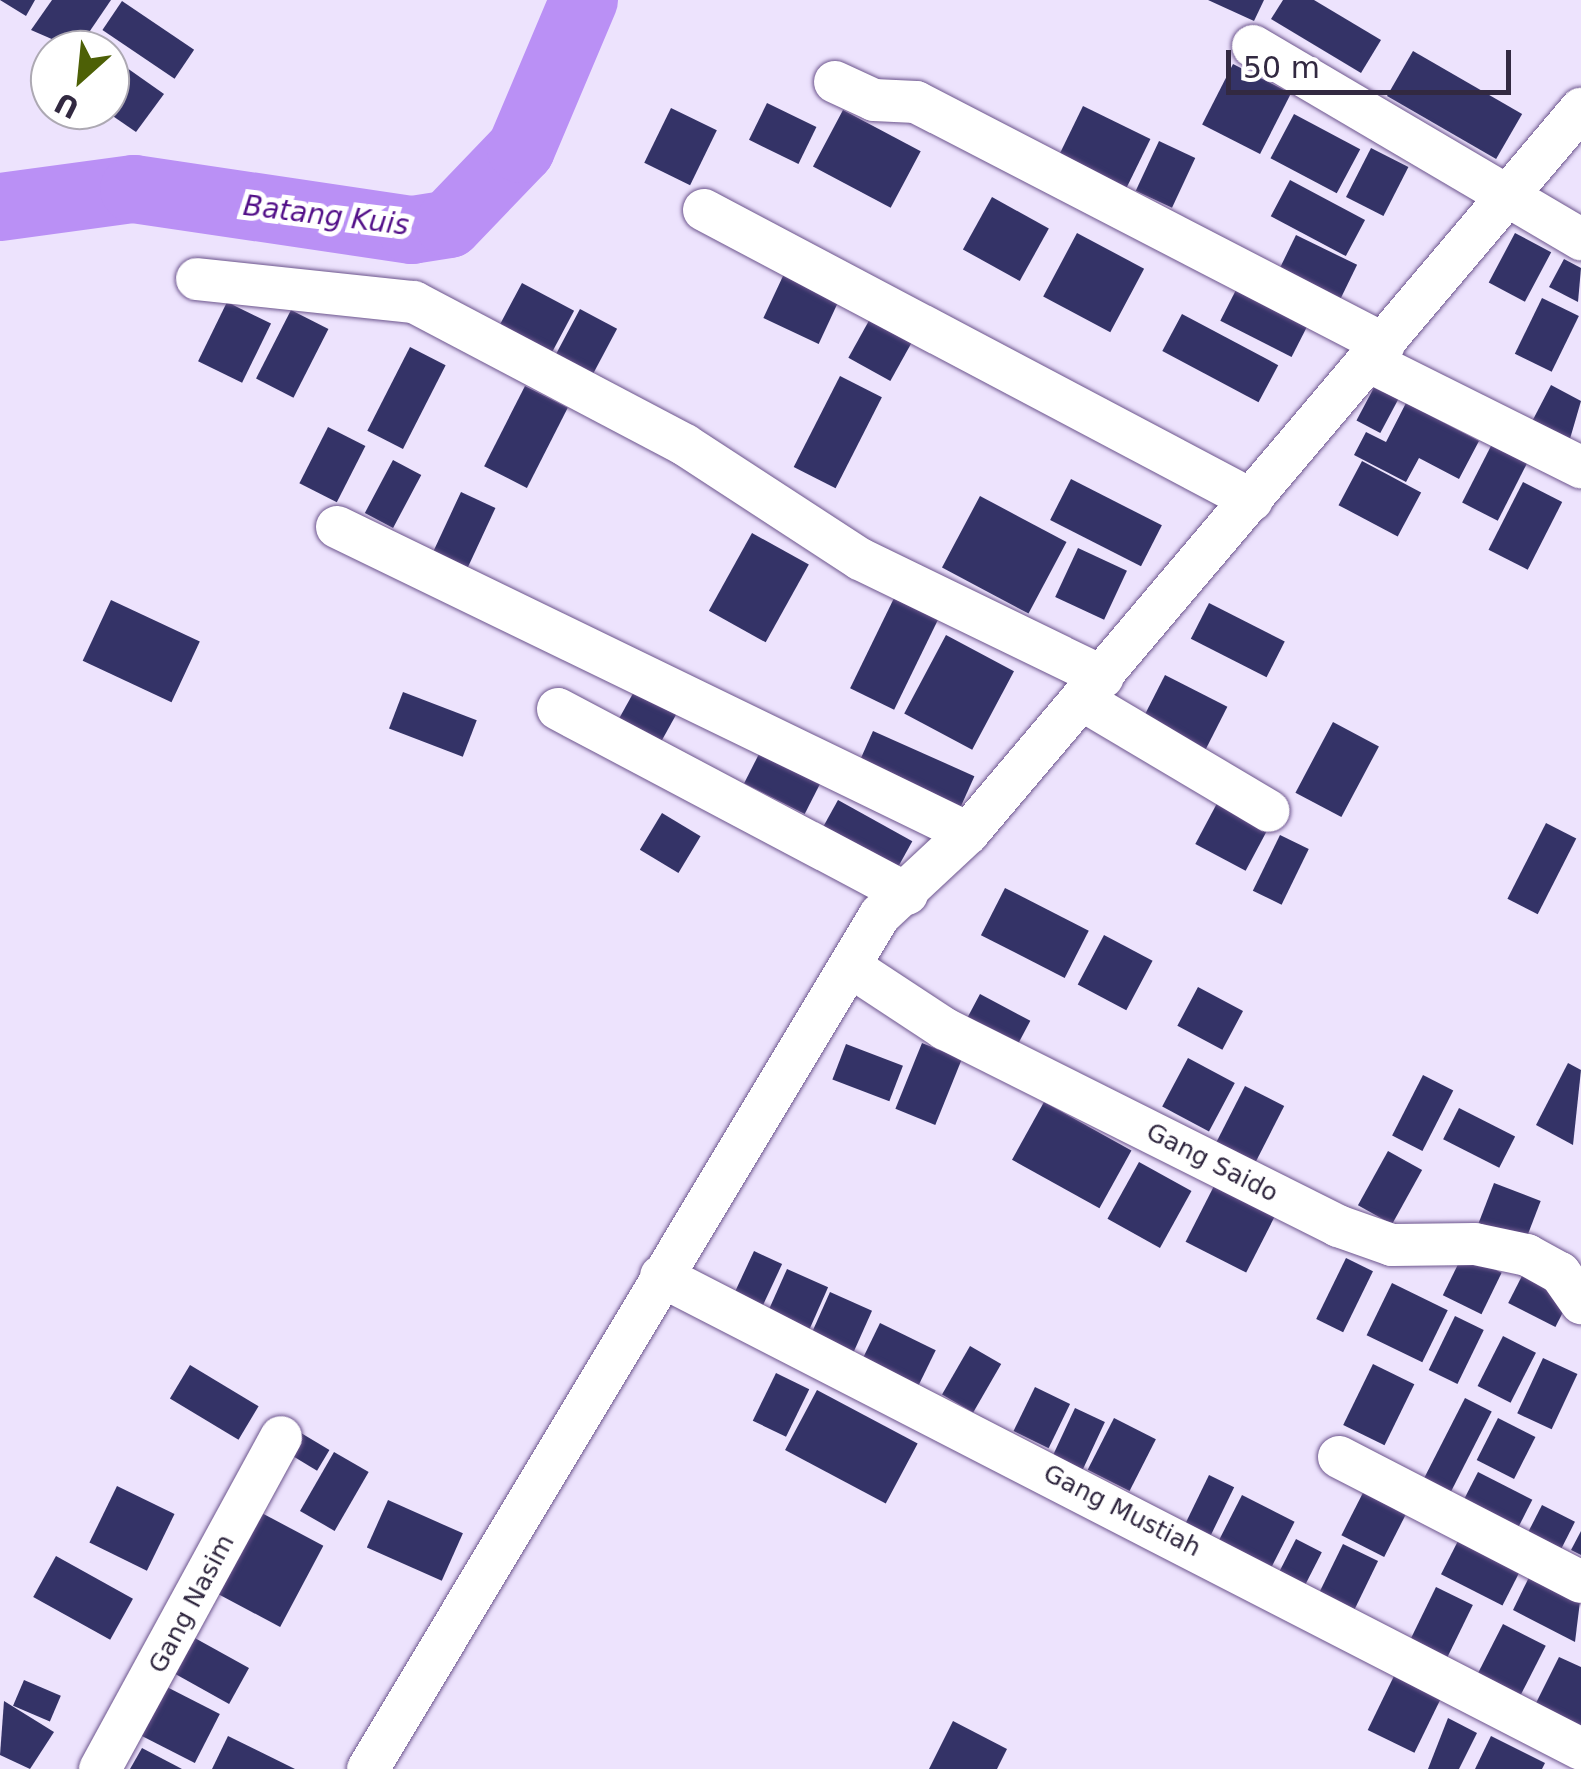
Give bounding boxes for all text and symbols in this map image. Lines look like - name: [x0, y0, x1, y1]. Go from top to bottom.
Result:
- north arrow: [30, 30, 130, 130]
- scale bar: [1231, 30, 1516, 92]
- text: 50 m: [1243, 50, 1320, 85]
- text: U: [49, 86, 85, 125]
- water label: Batang Kuis: [241, 189, 411, 243]
- street label: Gang Saido: [1141, 1117, 1283, 1209]
- street label: Gang Mustiah: [1038, 1458, 1206, 1564]
- street label: Gang Nasim: [143, 1530, 241, 1678]

